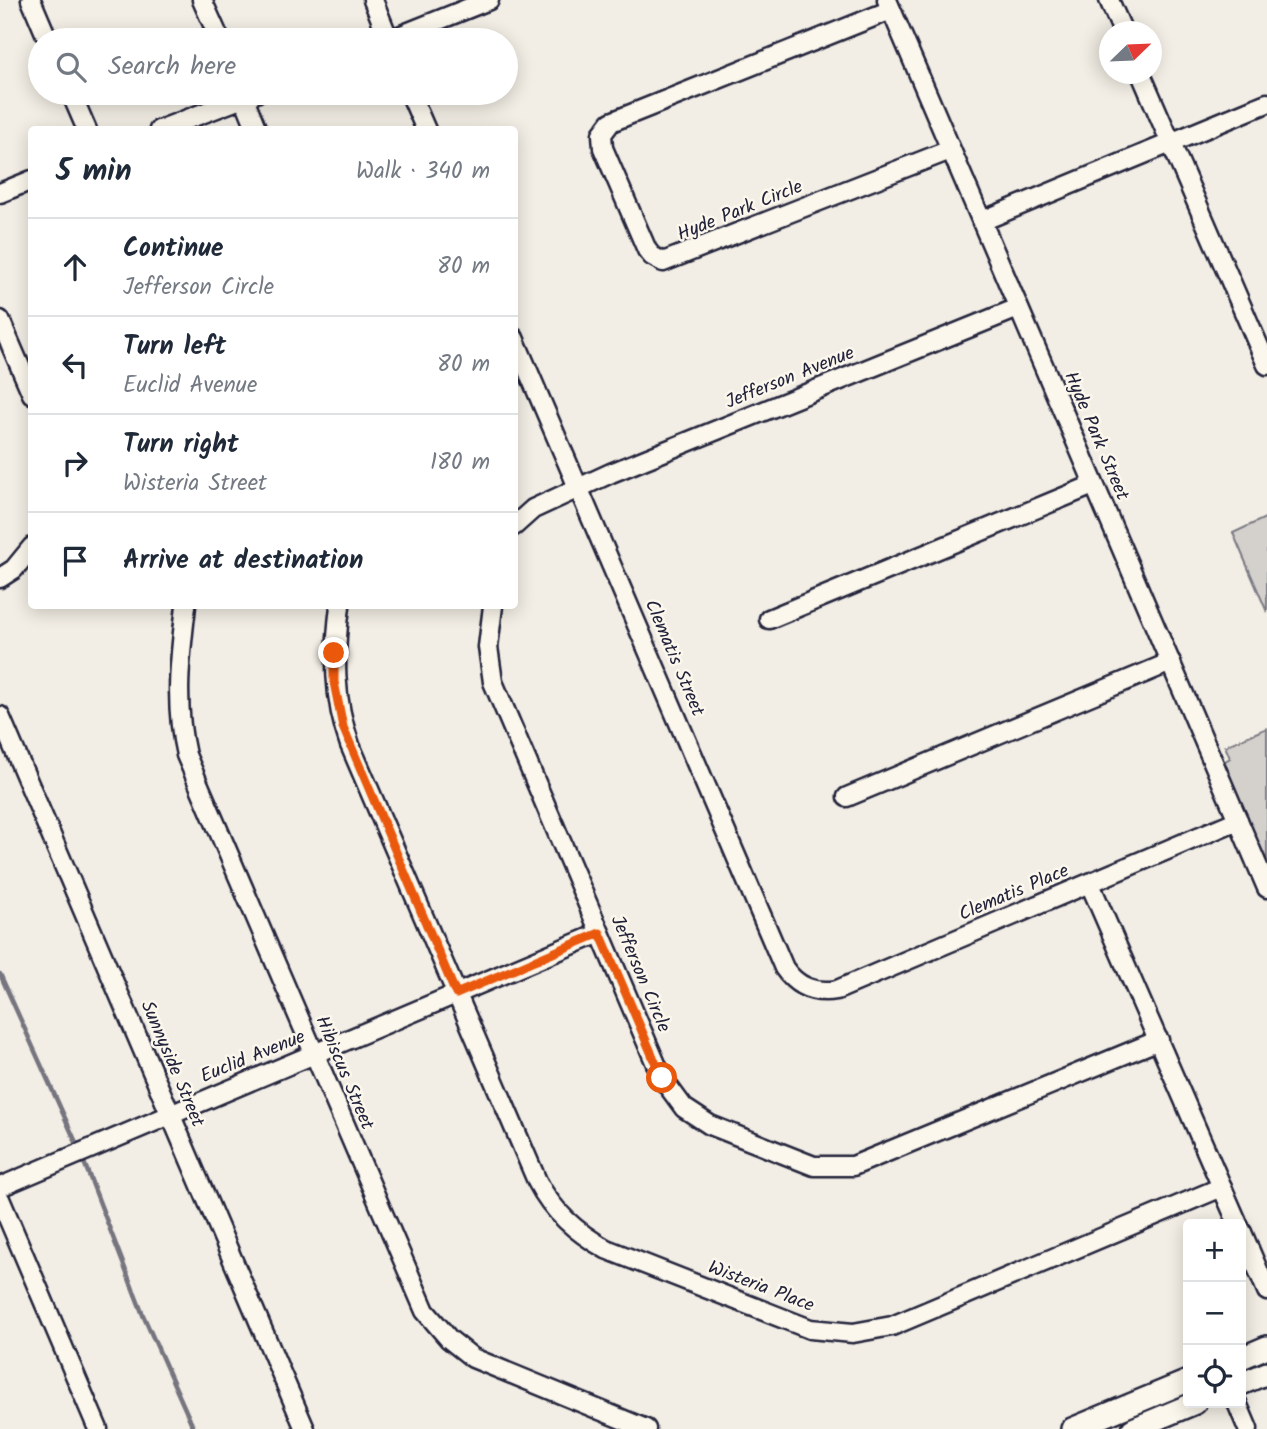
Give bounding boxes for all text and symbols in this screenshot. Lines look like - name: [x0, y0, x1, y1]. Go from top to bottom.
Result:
- north arrow: [1099, 21, 1162, 84]
- search box: [28, 28, 518, 105]
- text: Search here: [108, 46, 236, 88]
- icon: search: [52, 48, 90, 86]
- text: 5 min: [56, 148, 132, 196]
- text: Walk · 340 m: [356, 154, 490, 190]
- street label: Hyde Park Circle: [673, 172, 808, 250]
- text: Continue: [123, 228, 224, 270]
- icon: ahead: [56, 248, 94, 286]
- text: 80 m: [437, 249, 490, 285]
- text: Jefferson Circle: [123, 270, 274, 306]
- text: Turn left: [123, 326, 226, 368]
- street label: Jefferson Avenue: [721, 338, 860, 418]
- icon: left: [56, 346, 94, 384]
- text: 80 m: [437, 347, 490, 383]
- street label: Hyde Park Street: [1055, 367, 1137, 506]
- text: Euclid Avenue: [123, 368, 257, 404]
- text: Turn right: [123, 424, 239, 466]
- icon: right: [56, 444, 94, 482]
- text: 180 m: [430, 445, 490, 481]
- text: Wisteria Street: [123, 466, 267, 502]
- text: Arrive at destination: [123, 540, 363, 582]
- icon: arrive: [56, 542, 94, 580]
- street label: Clematis Street: [636, 595, 712, 722]
- route end: [318, 637, 349, 668]
- street label: Clematis Place: [954, 856, 1074, 930]
- street label: Jefferson Circle: [602, 911, 678, 1038]
- street label: Sunnyside Street: [132, 996, 212, 1133]
- street label: Hibiscus Street: [306, 1011, 382, 1135]
- street label: Euclid Avenue: [196, 1022, 310, 1092]
- route start: [646, 1062, 677, 1093]
- map controls: [1183, 1219, 1246, 1408]
- button: +: [1183, 1219, 1246, 1282]
- street label: Wisteria Place: [704, 1253, 819, 1321]
- button: −: [1183, 1282, 1246, 1345]
- button: locate: [1183, 1345, 1246, 1408]

